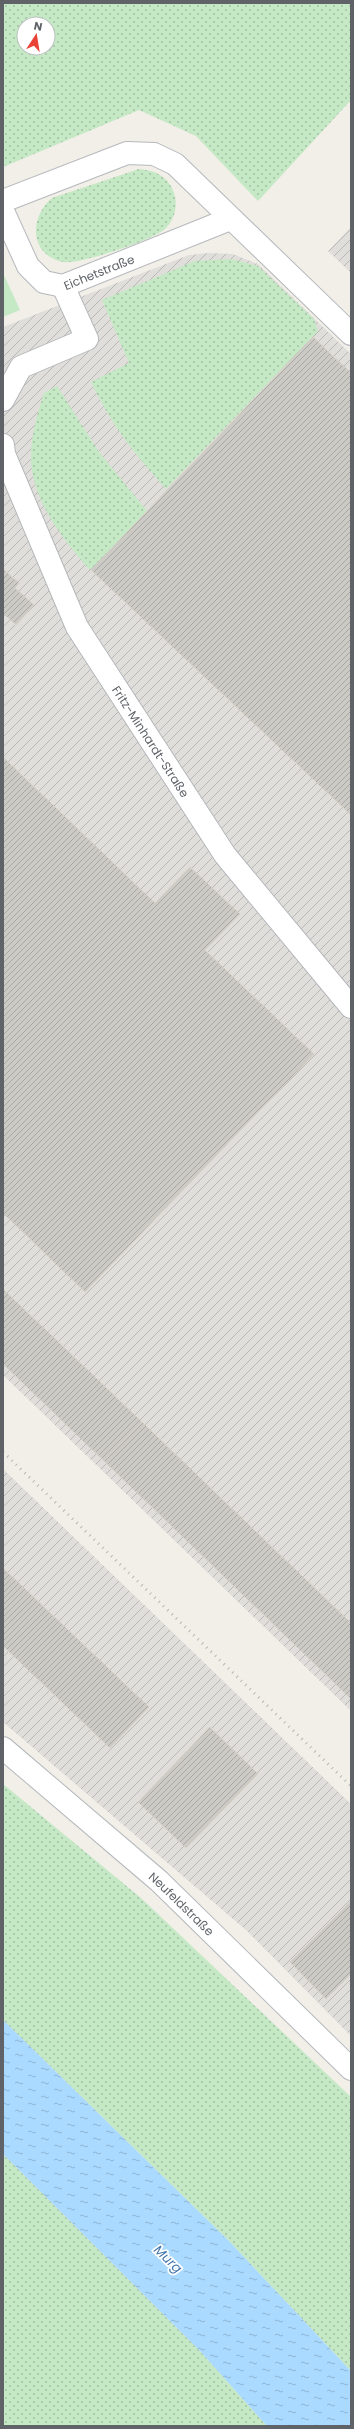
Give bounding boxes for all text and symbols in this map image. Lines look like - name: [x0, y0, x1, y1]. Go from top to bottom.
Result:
- north arrow: [16, 16, 56, 56]
- text: N: [32, 18, 44, 35]
- street label: Eichetstraße: [61, 250, 137, 293]
- street label: Fritz-Minhardt-Straße: [109, 682, 194, 800]
- street label: Neufeldstraße: [146, 1868, 218, 1939]
- water label: Murg: [149, 2241, 187, 2277]

